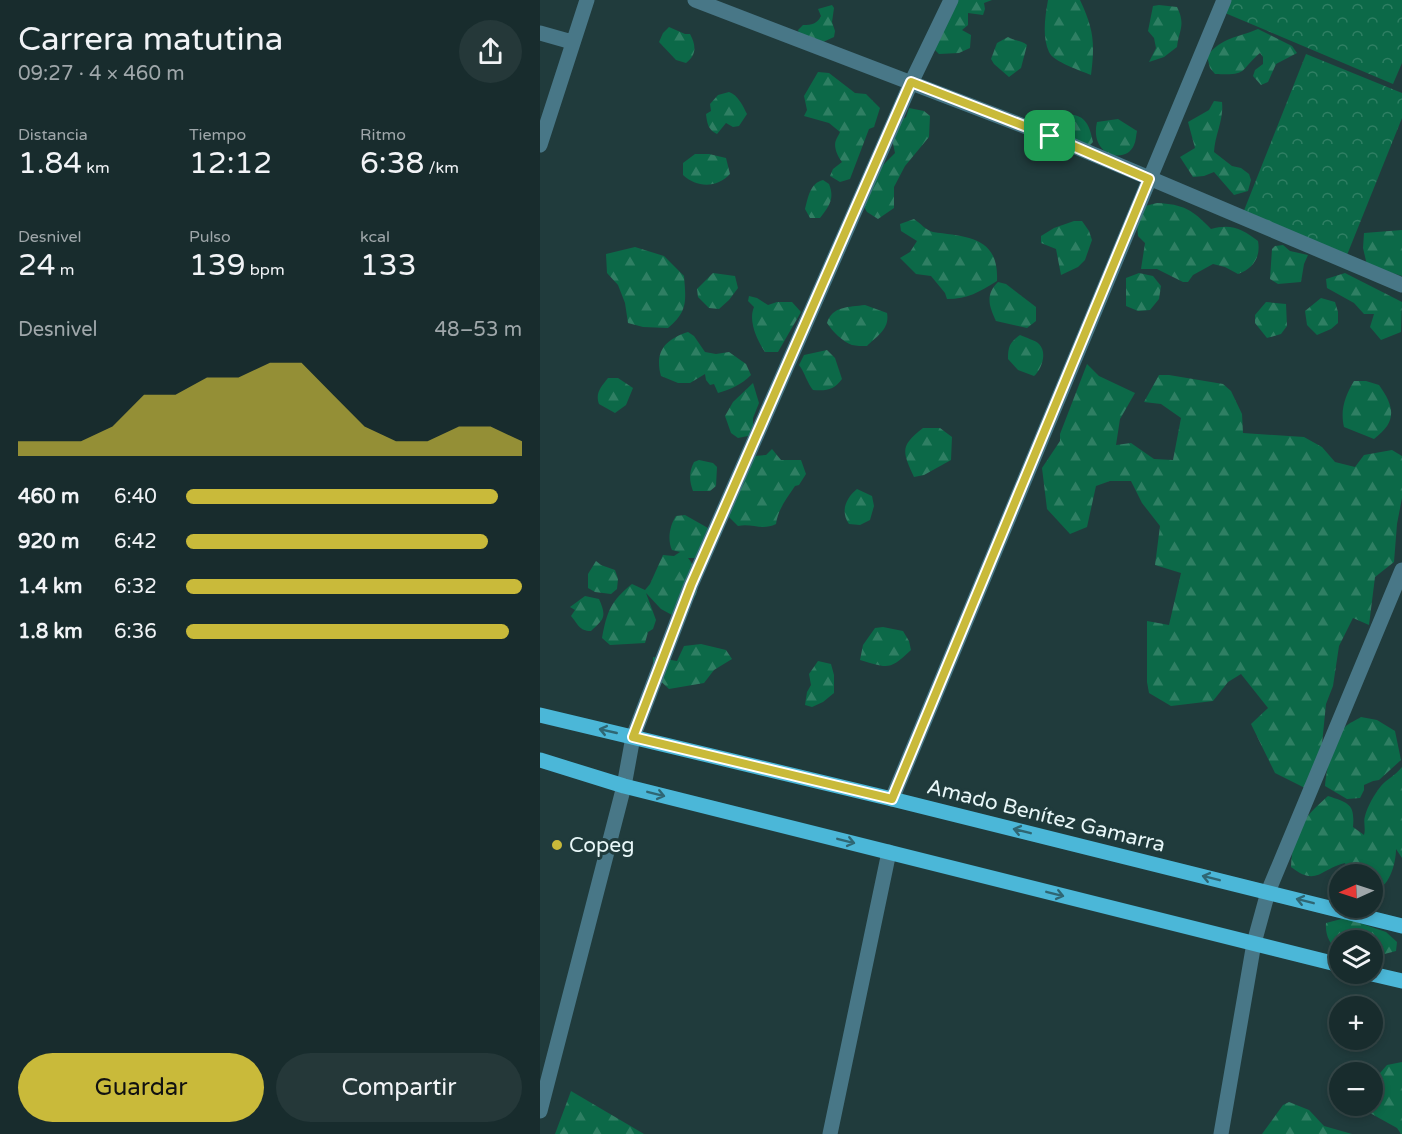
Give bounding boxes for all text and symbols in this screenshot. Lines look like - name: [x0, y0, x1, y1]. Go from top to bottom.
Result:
- text: Carrera matutina: [18, 20, 283, 59]
- button: share: [459, 20, 522, 83]
- text: 09:27 · 4 × 460 m: [18, 62, 185, 86]
- pin: [1024, 110, 1075, 161]
- icon: arrive: [1033, 119, 1066, 152]
- text: Distancia: [18, 125, 88, 145]
- text: Tiempo: [189, 125, 246, 145]
- text: Ritmo: [360, 125, 406, 145]
- text: 1.84: [18, 145, 82, 182]
- text: 12:12: [189, 145, 272, 182]
- text: 6:38: [360, 145, 424, 182]
- text: km: [82, 158, 110, 178]
- text: /km: [424, 158, 459, 178]
- text: Desnivel: [18, 227, 82, 247]
- text: Pulso: [189, 227, 231, 247]
- text: kcal: [360, 227, 390, 247]
- text: 24: [18, 247, 56, 284]
- text: 139: [189, 247, 246, 284]
- text: 133: [360, 247, 417, 284]
- text: m: [56, 260, 75, 280]
- text: bpm: [246, 260, 285, 280]
- text: Desnivel: [18, 318, 97, 342]
- text: 48–53 m: [435, 318, 522, 342]
- text: 460 m: [18, 485, 79, 509]
- text: 6:40: [114, 485, 157, 509]
- text: 920 m: [18, 530, 79, 554]
- text: 6:42: [114, 530, 157, 554]
- text: 1.4 km: [18, 575, 82, 599]
- text: 6:32: [114, 575, 157, 599]
- text: 1.8 km: [18, 620, 83, 644]
- text: 6:36: [114, 620, 157, 644]
- one-way arrow: [598, 725, 617, 737]
- street label: Amado Benítez Gamarra: [924, 774, 1168, 858]
- one-way arrow: [647, 789, 666, 801]
- one-way arrow: [1012, 825, 1031, 837]
- place label: Copeg: [569, 833, 634, 858]
- one-way arrow: [836, 836, 855, 848]
- marker: Copeg: [550, 838, 564, 852]
- north arrow: [1329, 864, 1383, 918]
- map controls: [1329, 864, 1383, 1116]
- one-way arrow: [1202, 871, 1221, 883]
- one-way arrow: [1045, 888, 1064, 900]
- one-way arrow: [1295, 895, 1314, 907]
- button: layers: [1329, 930, 1383, 984]
- button: +: [1329, 996, 1383, 1050]
- button: Guardar: [18, 1053, 264, 1122]
- button: Compartir: [276, 1053, 522, 1122]
- button: −: [1329, 1062, 1383, 1116]

